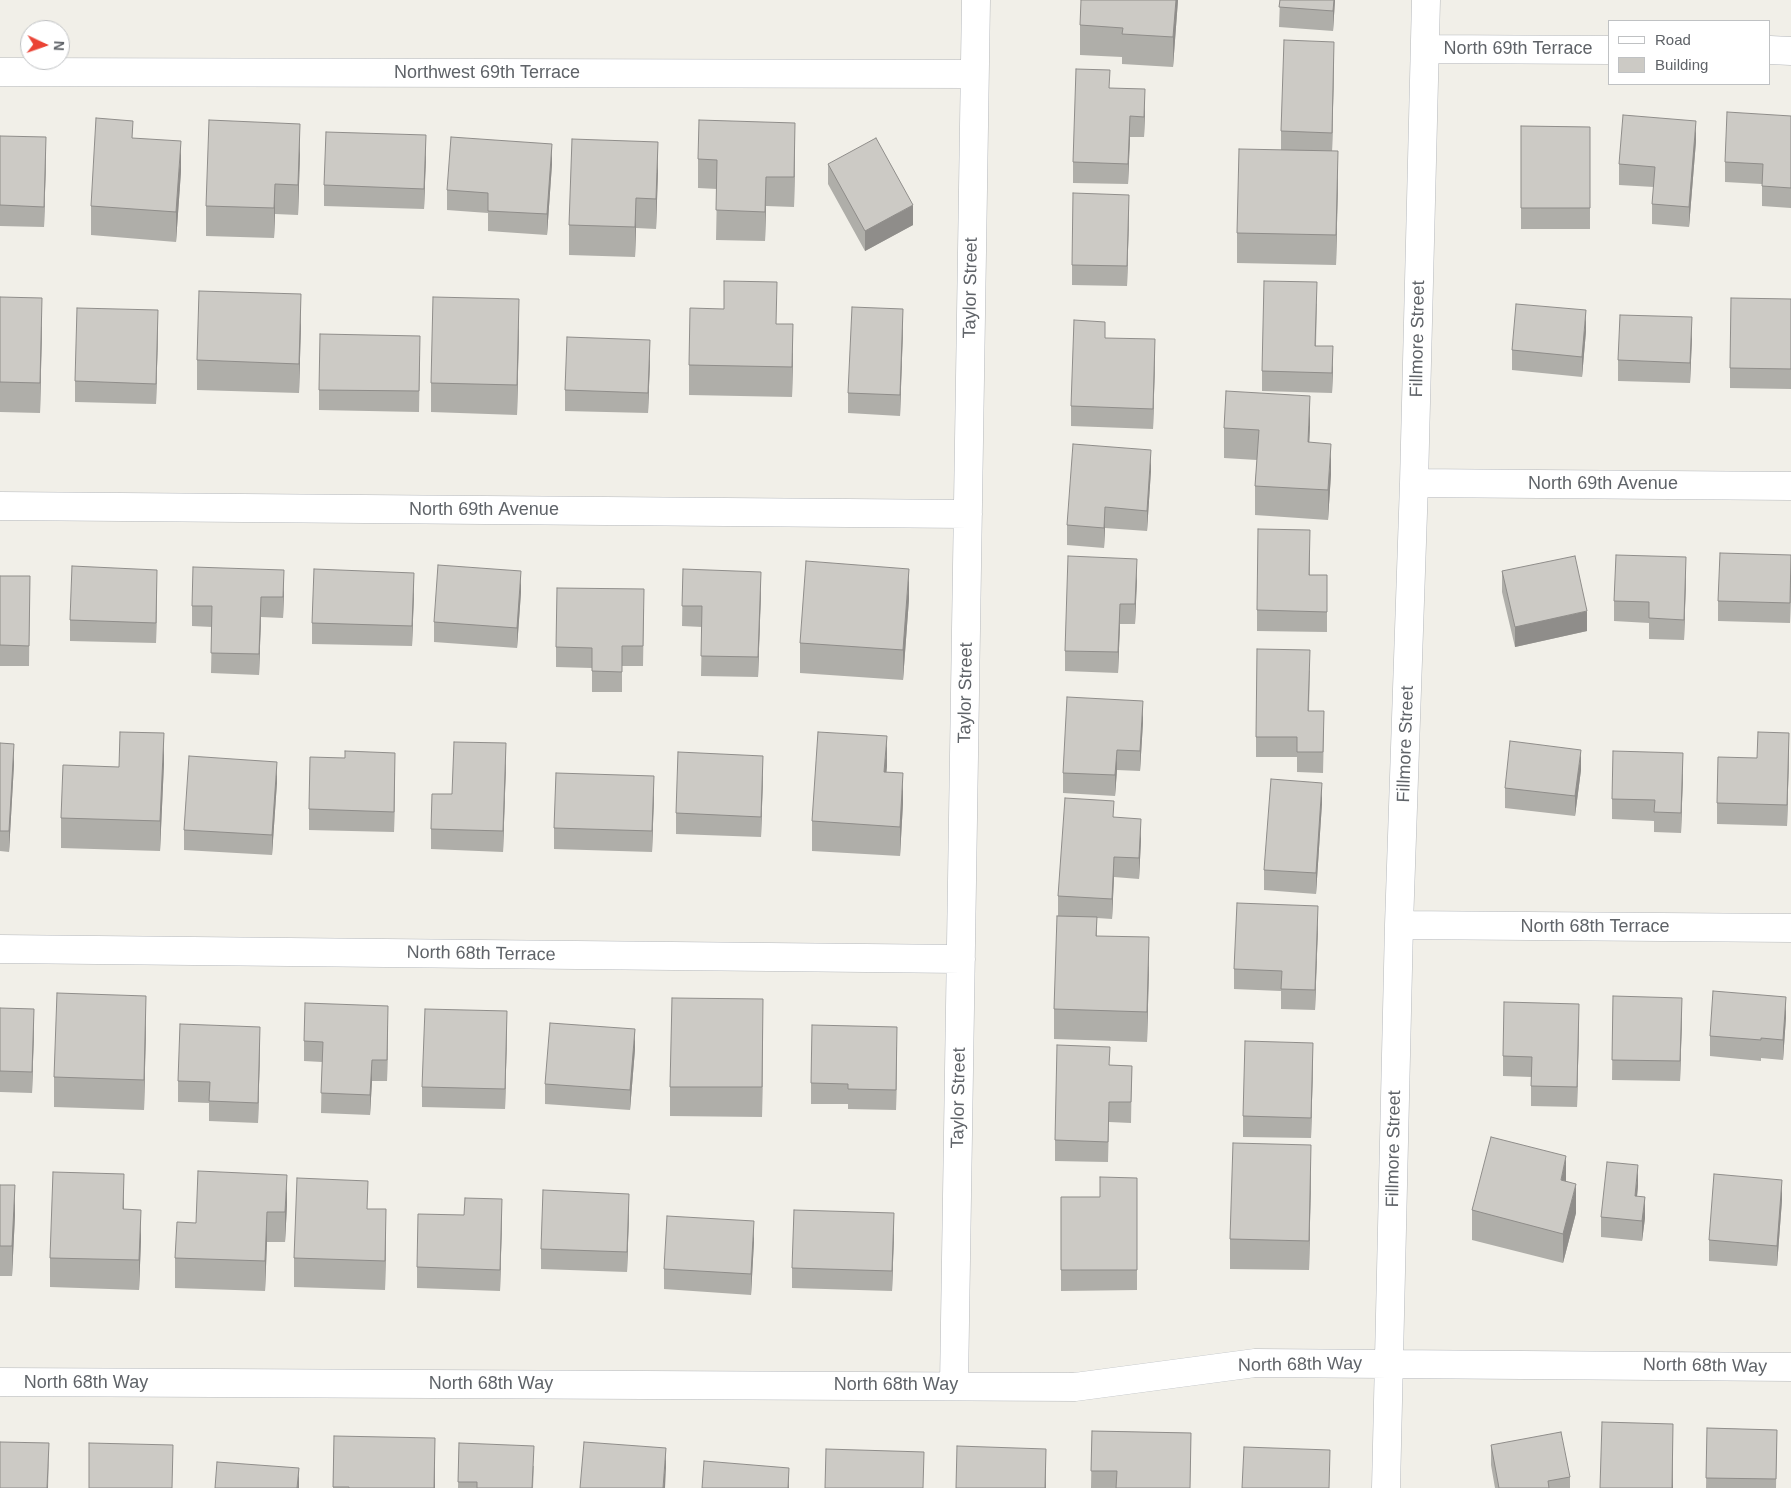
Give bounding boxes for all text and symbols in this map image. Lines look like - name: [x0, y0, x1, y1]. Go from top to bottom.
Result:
- north arrow: [20, 20, 70, 70]
- legend: [1608, 20, 1771, 85]
- text: Road: [1655, 31, 1691, 48]
- street label: North 69th Terrace: [1443, 38, 1593, 60]
- text: N: [51, 40, 67, 51]
- text: Building: [1655, 56, 1708, 73]
- street label: Northwest 69th Terrace: [394, 62, 580, 84]
- street label: Taylor Street: [959, 237, 983, 339]
- street label: Fillmore Street: [1406, 280, 1430, 398]
- street label: North 69th Avenue: [1528, 473, 1678, 495]
- street label: North 69th Avenue: [409, 499, 559, 521]
- street label: Taylor Street: [954, 642, 978, 744]
- street label: Fillmore Street: [1393, 685, 1419, 803]
- street label: North 68th Terrace: [1520, 916, 1670, 938]
- street label: North 68th Terrace: [406, 942, 556, 966]
- street label: Taylor Street: [947, 1047, 971, 1149]
- street label: Fillmore Street: [1382, 1090, 1406, 1208]
- street label: North 68th Way: [1238, 1353, 1362, 1377]
- street label: North 68th Way: [1643, 1354, 1767, 1378]
- street label: North 68th Way: [24, 1372, 148, 1394]
- street label: North 68th Way: [429, 1373, 553, 1395]
- street label: North 68th Way: [834, 1374, 958, 1396]

